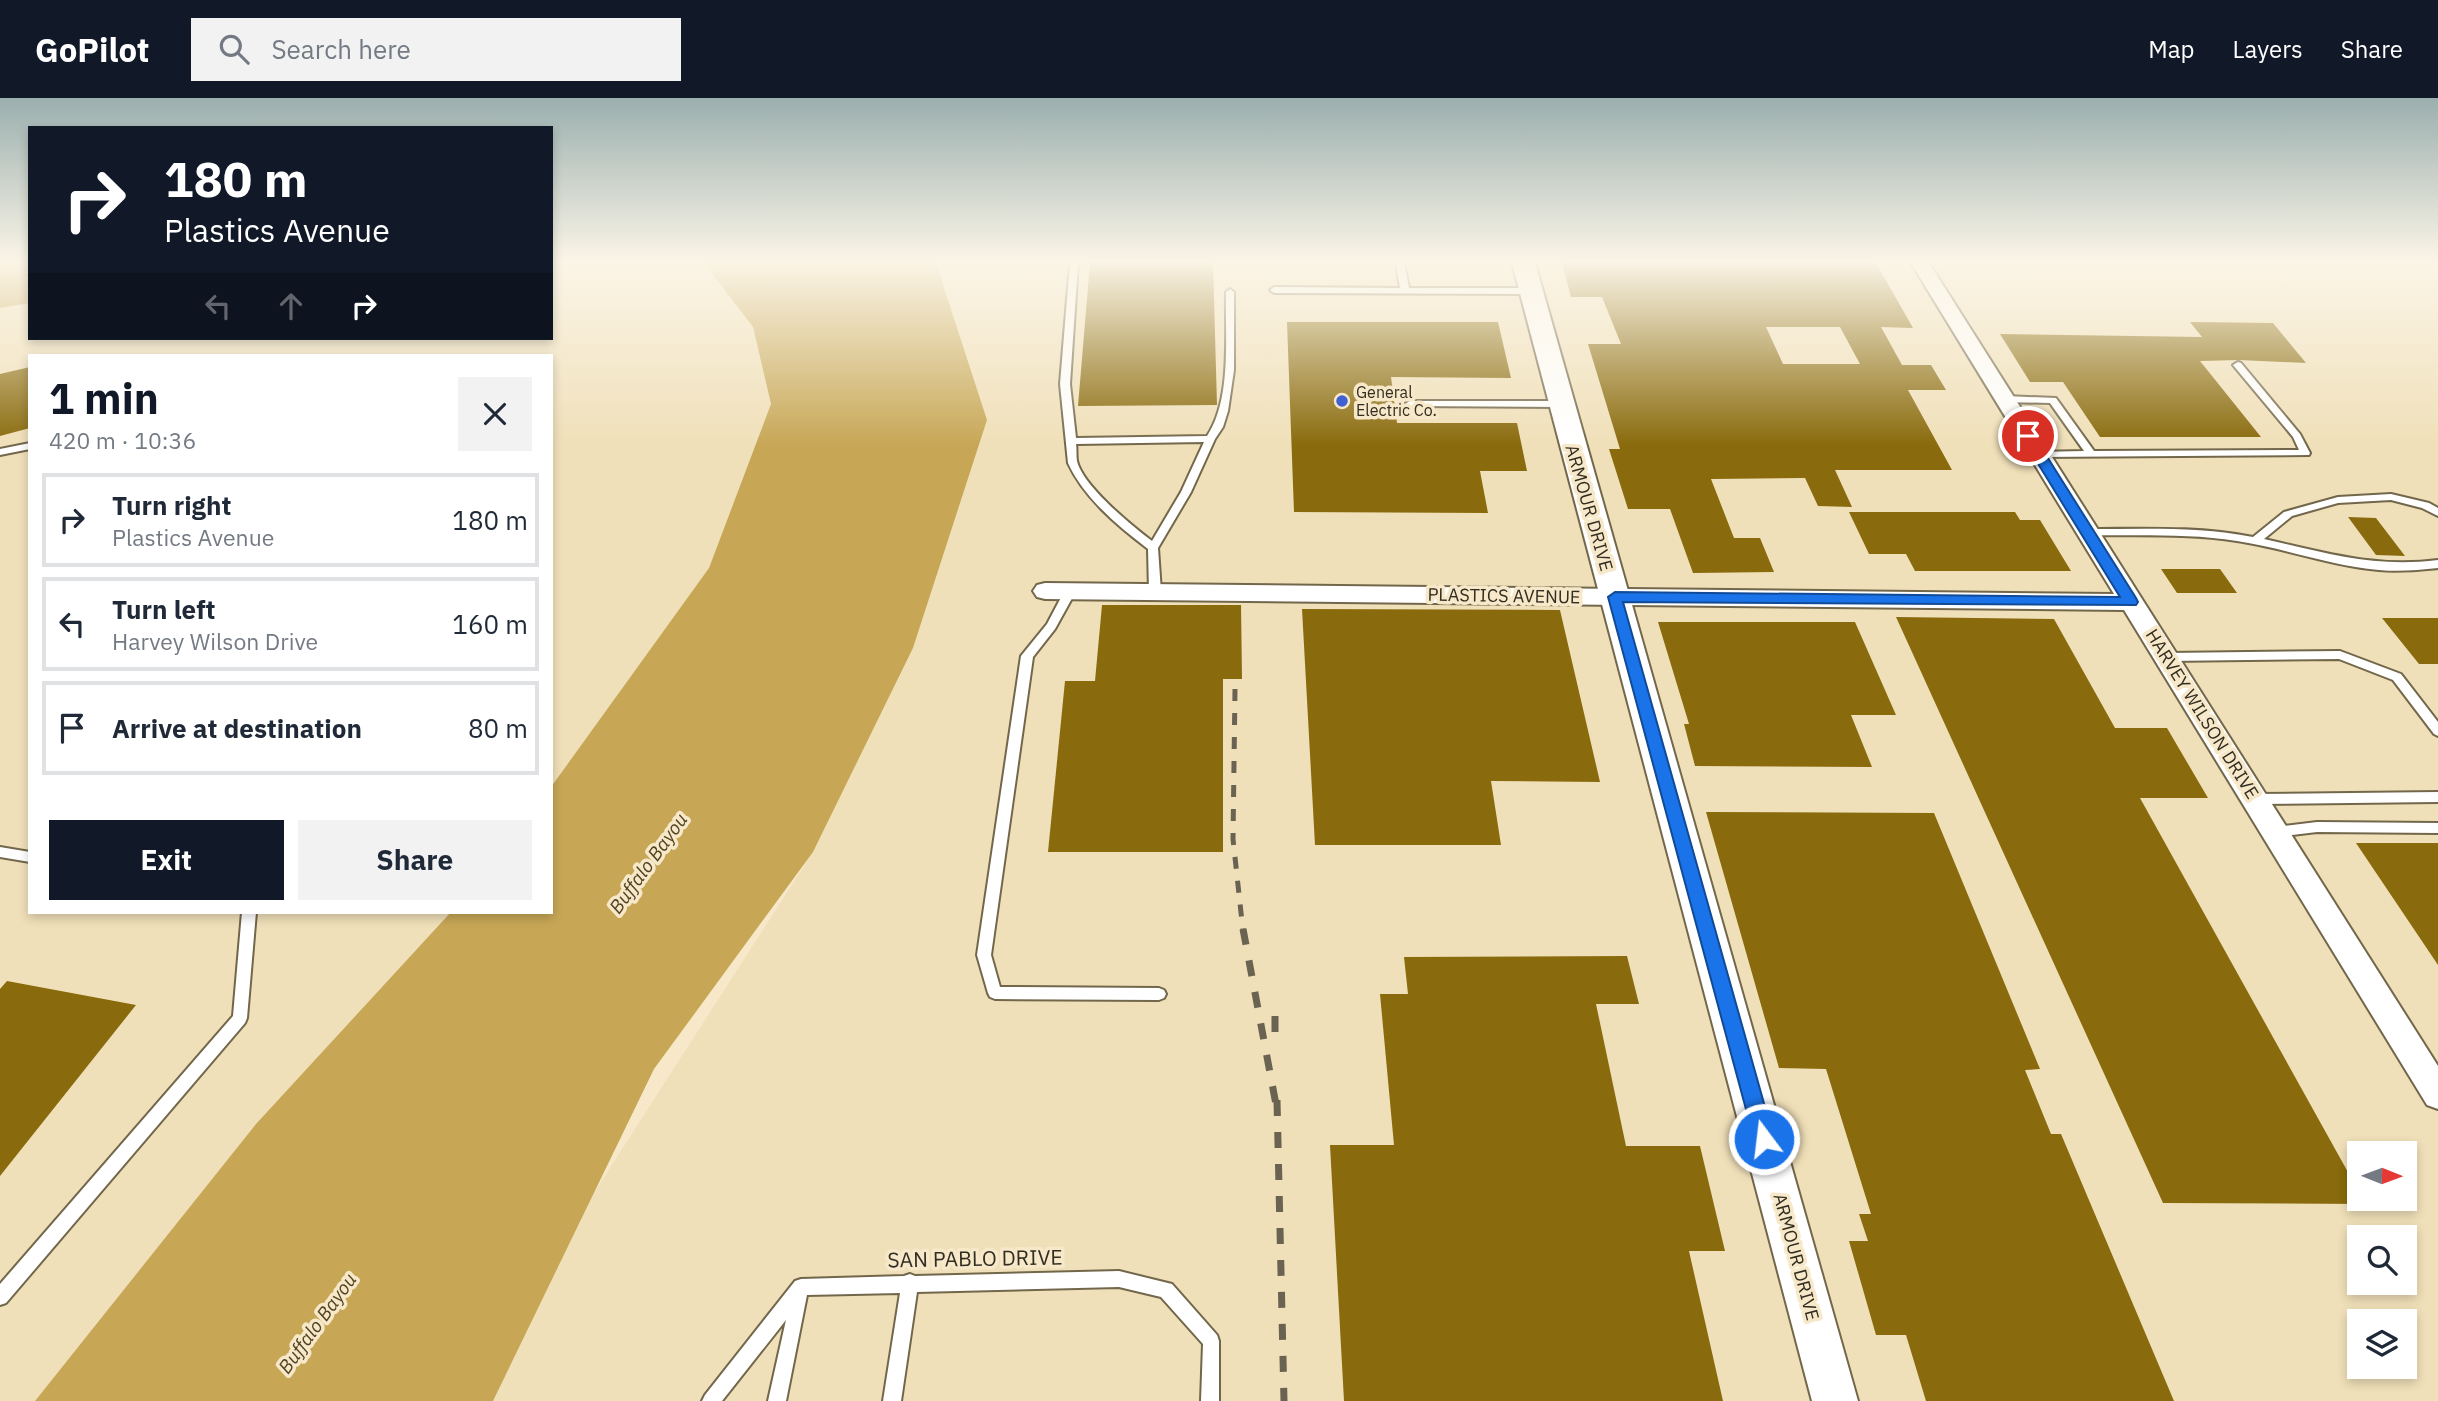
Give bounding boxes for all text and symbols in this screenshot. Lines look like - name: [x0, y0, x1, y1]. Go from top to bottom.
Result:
- search box: [191, 18, 681, 81]
- text: GoPilot: [35, 28, 149, 71]
- icon: search: [215, 30, 253, 68]
- text: Search here: [271, 32, 411, 66]
- text: Map: [2148, 33, 2195, 65]
- text: Layers: [2233, 33, 2303, 65]
- text: Share: [2341, 33, 2403, 65]
- text: 180 m: [164, 147, 308, 210]
- icon: right: [49, 154, 140, 245]
- text: Plastics Avenue: [164, 209, 390, 251]
- icon: left: [199, 287, 237, 325]
- icon: ahead: [272, 287, 310, 325]
- icon: right: [345, 287, 383, 325]
- text: 1 min: [49, 371, 159, 426]
- button: close: [458, 377, 532, 451]
- place label: General Electric Co.: [1356, 382, 1437, 420]
- marker: General Electric Co.: [1334, 393, 1350, 409]
- pin: [1998, 406, 2058, 466]
- icon: arrive: [2009, 417, 2047, 455]
- text: 420 m · 10:36: [49, 425, 196, 455]
- street label: ARMOUR DRIVE: [1560, 442, 1619, 574]
- text: Turn right: [112, 488, 231, 522]
- icon: right: [53, 501, 91, 539]
- text: 180 m: [452, 503, 528, 537]
- text: Plastics Avenue: [112, 522, 274, 552]
- street label: PLASTICS AVENUE: [1427, 583, 1581, 608]
- text: Turn left: [112, 592, 215, 626]
- icon: left: [53, 605, 91, 643]
- text: 160 m: [452, 607, 528, 641]
- street label: HARVEY WILSON DRIVE: [2141, 625, 2264, 803]
- text: Harvey Wilson Drive: [112, 626, 318, 656]
- icon: arrive: [53, 709, 91, 747]
- text: Arrive at destination: [112, 711, 362, 745]
- text: 80 m: [468, 711, 528, 745]
- water label: Buffalo Bayou: [604, 808, 692, 918]
- button: Exit: [49, 820, 284, 900]
- button: Share: [298, 820, 532, 900]
- position arrow: [1727, 1102, 1801, 1176]
- north arrow: [2347, 1141, 2417, 1211]
- map controls: [2347, 1141, 2417, 1379]
- street label: ARMOUR DRIVE: [1768, 1191, 1824, 1323]
- button: search: [2347, 1225, 2417, 1295]
- street label: SAN PABLO DRIVE: [887, 1242, 1063, 1274]
- water label: Buffalo Bayou: [273, 1268, 361, 1378]
- button: layers: [2347, 1309, 2417, 1379]

